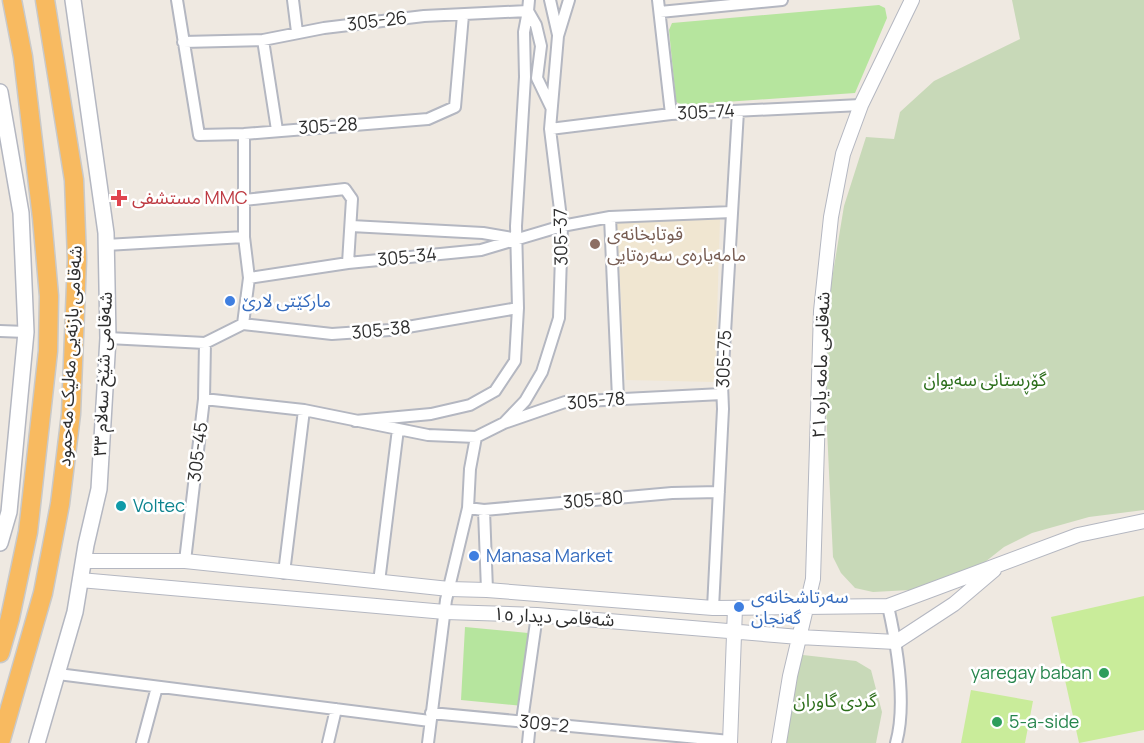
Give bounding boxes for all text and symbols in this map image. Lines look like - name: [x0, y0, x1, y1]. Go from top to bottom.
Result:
- street label: 305-26: [345, 4, 408, 36]
- street label: 305-74: [676, 98, 735, 124]
- street label: 305-28: [297, 111, 358, 139]
- place label: مستشفى MMC: [132, 185, 248, 209]
- marker: مستشفى MMC: [110, 189, 128, 207]
- street label: 305-37: [547, 208, 573, 266]
- place label: قوتابخانەی مامەیارەی سەرەتایی: [607, 221, 746, 266]
- marker: قوتابخانەی مامەیارەی سەرەتایی: [588, 237, 602, 251]
- street label: 305-34: [376, 241, 438, 271]
- street label: شەقامی بازنەیی مەلیک مەحمود: [51, 245, 87, 467]
- place label: مارکێتی لارێ: [242, 288, 331, 312]
- street label: شەقامی شێخ سەلام ٣٣: [87, 291, 120, 457]
- street label: شەقامی مامە یارە ٢١: [805, 291, 835, 439]
- marker: مارکێتی لارێ: [223, 294, 237, 308]
- street label: 305-38: [350, 314, 412, 344]
- street label: 305-75: [710, 329, 736, 389]
- park label: گۆڕستانی سەیوان: [923, 367, 1047, 395]
- street label: 305-78: [566, 386, 626, 415]
- street label: 305-45: [181, 421, 213, 483]
- street label: 305-80: [562, 484, 624, 514]
- place label: Voltec: [133, 493, 185, 517]
- marker: Voltec: [114, 499, 128, 513]
- place label: Manasa Market: [486, 543, 613, 567]
- marker: Manasa Market: [467, 549, 481, 563]
- place label: سەرتاشخانەی گەنجان: [751, 584, 849, 629]
- marker: سەرتاشخانەی گەنجان: [732, 600, 746, 614]
- street label: شەقامی دیدار ١٥: [493, 601, 615, 631]
- place label: yaregay baban: [971, 660, 1092, 684]
- marker: yaregay baban: [1097, 666, 1111, 680]
- park label: گردی گاوران: [793, 688, 877, 712]
- street label: 309-2: [518, 708, 570, 738]
- place label: 5-a-side: [1009, 709, 1079, 733]
- marker: 5-a-side: [990, 715, 1004, 729]

